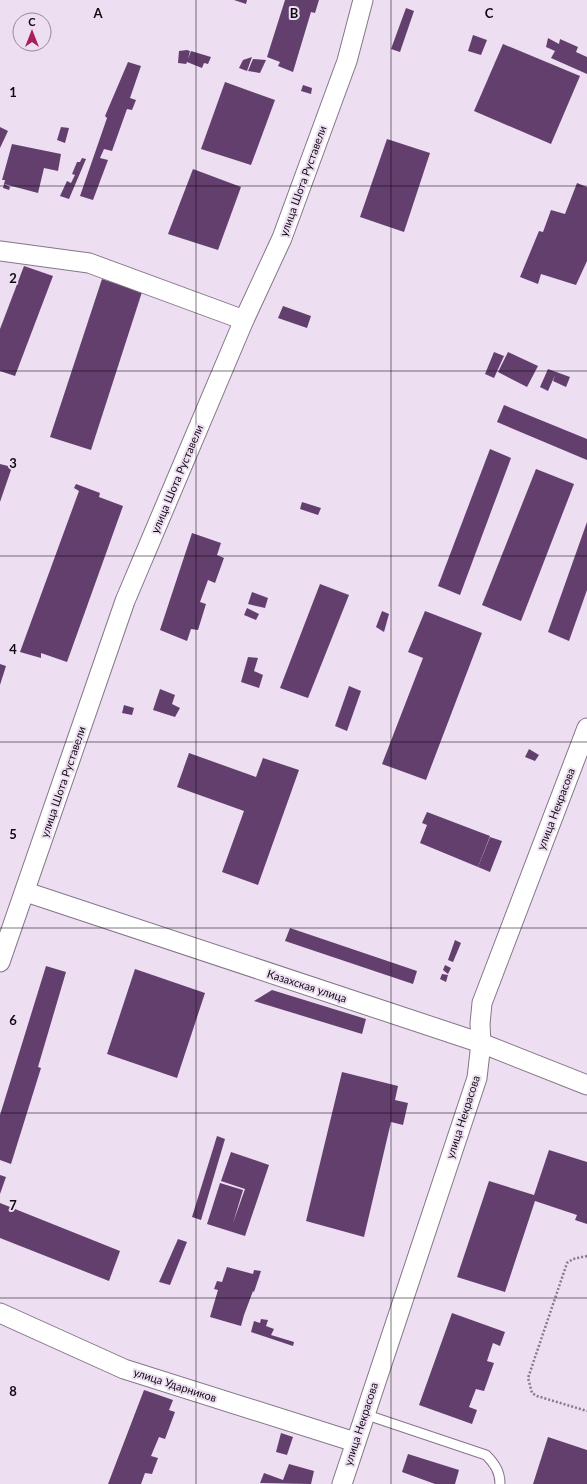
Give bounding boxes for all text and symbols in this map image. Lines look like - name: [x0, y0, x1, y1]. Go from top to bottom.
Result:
- text: A: [92, 5, 103, 21]
- text: B: [290, 5, 299, 21]
- text: C: [485, 5, 494, 21]
- north arrow: [12, 12, 52, 52]
- text: С: [28, 15, 36, 28]
- text: 1: [9, 84, 17, 100]
- street label: улица Шота Руставели: [276, 124, 329, 238]
- text: 2: [9, 270, 17, 286]
- street label: улица Шота Руставели: [148, 423, 205, 535]
- text: 3: [9, 455, 17, 471]
- text: 4: [9, 641, 17, 657]
- street label: улица Шота Руставели: [37, 725, 88, 839]
- street label: улица Некрасова: [534, 766, 577, 852]
- text: 5: [9, 826, 17, 842]
- street label: Казахская улица: [266, 967, 349, 1005]
- text: 6: [9, 1012, 17, 1028]
- street label: улица Некрасова: [443, 1074, 482, 1160]
- text: 7: [9, 1197, 17, 1213]
- street label: улица Ударников: [132, 1365, 218, 1404]
- street label: улица Некрасова: [341, 1381, 380, 1467]
- text: 8: [9, 1383, 17, 1399]

